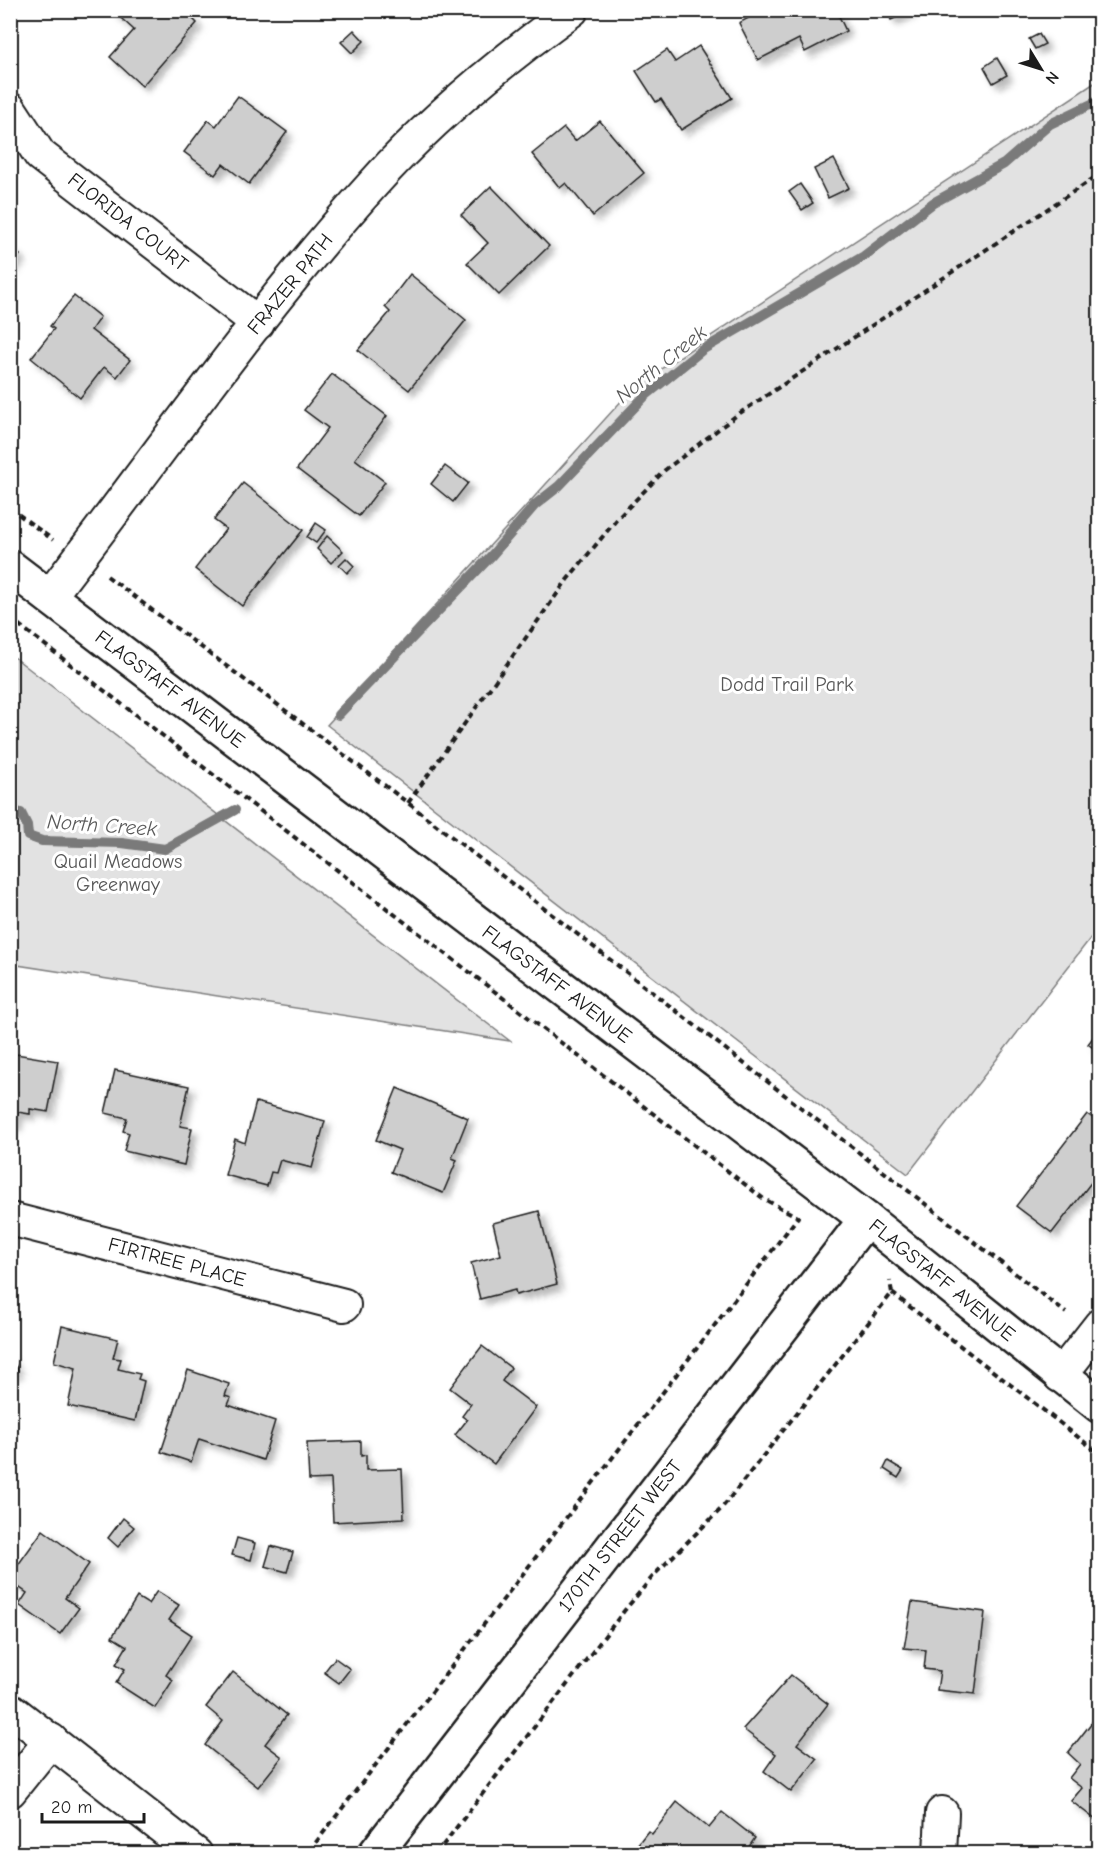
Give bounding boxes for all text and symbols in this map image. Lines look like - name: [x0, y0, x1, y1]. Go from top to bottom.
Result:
- north arrow: [1011, 39, 1071, 99]
- text: N: [1042, 68, 1062, 87]
- street label: FLORIDA COURT: [63, 168, 193, 276]
- street label: FRAZER PATH: [242, 229, 338, 339]
- water label: North Creek: [611, 320, 712, 408]
- street label: FLAGSTAFF AVENUE: [91, 625, 249, 753]
- park label: Dodd Trail Park: [720, 673, 854, 696]
- water label: North Creek: [46, 809, 159, 841]
- park label: Quail Meadows Greenway: [54, 850, 182, 896]
- street label: FLAGSTAFF AVENUE: [478, 920, 636, 1048]
- street label: FLAGSTAFF AVENUE: [864, 1214, 1020, 1346]
- street label: FIRTREE PLACE: [106, 1233, 248, 1291]
- street label: 170TH STREET WEST: [553, 1455, 687, 1617]
- scale bar: [42, 1786, 144, 1824]
- text: 20 m: [51, 1797, 92, 1818]

